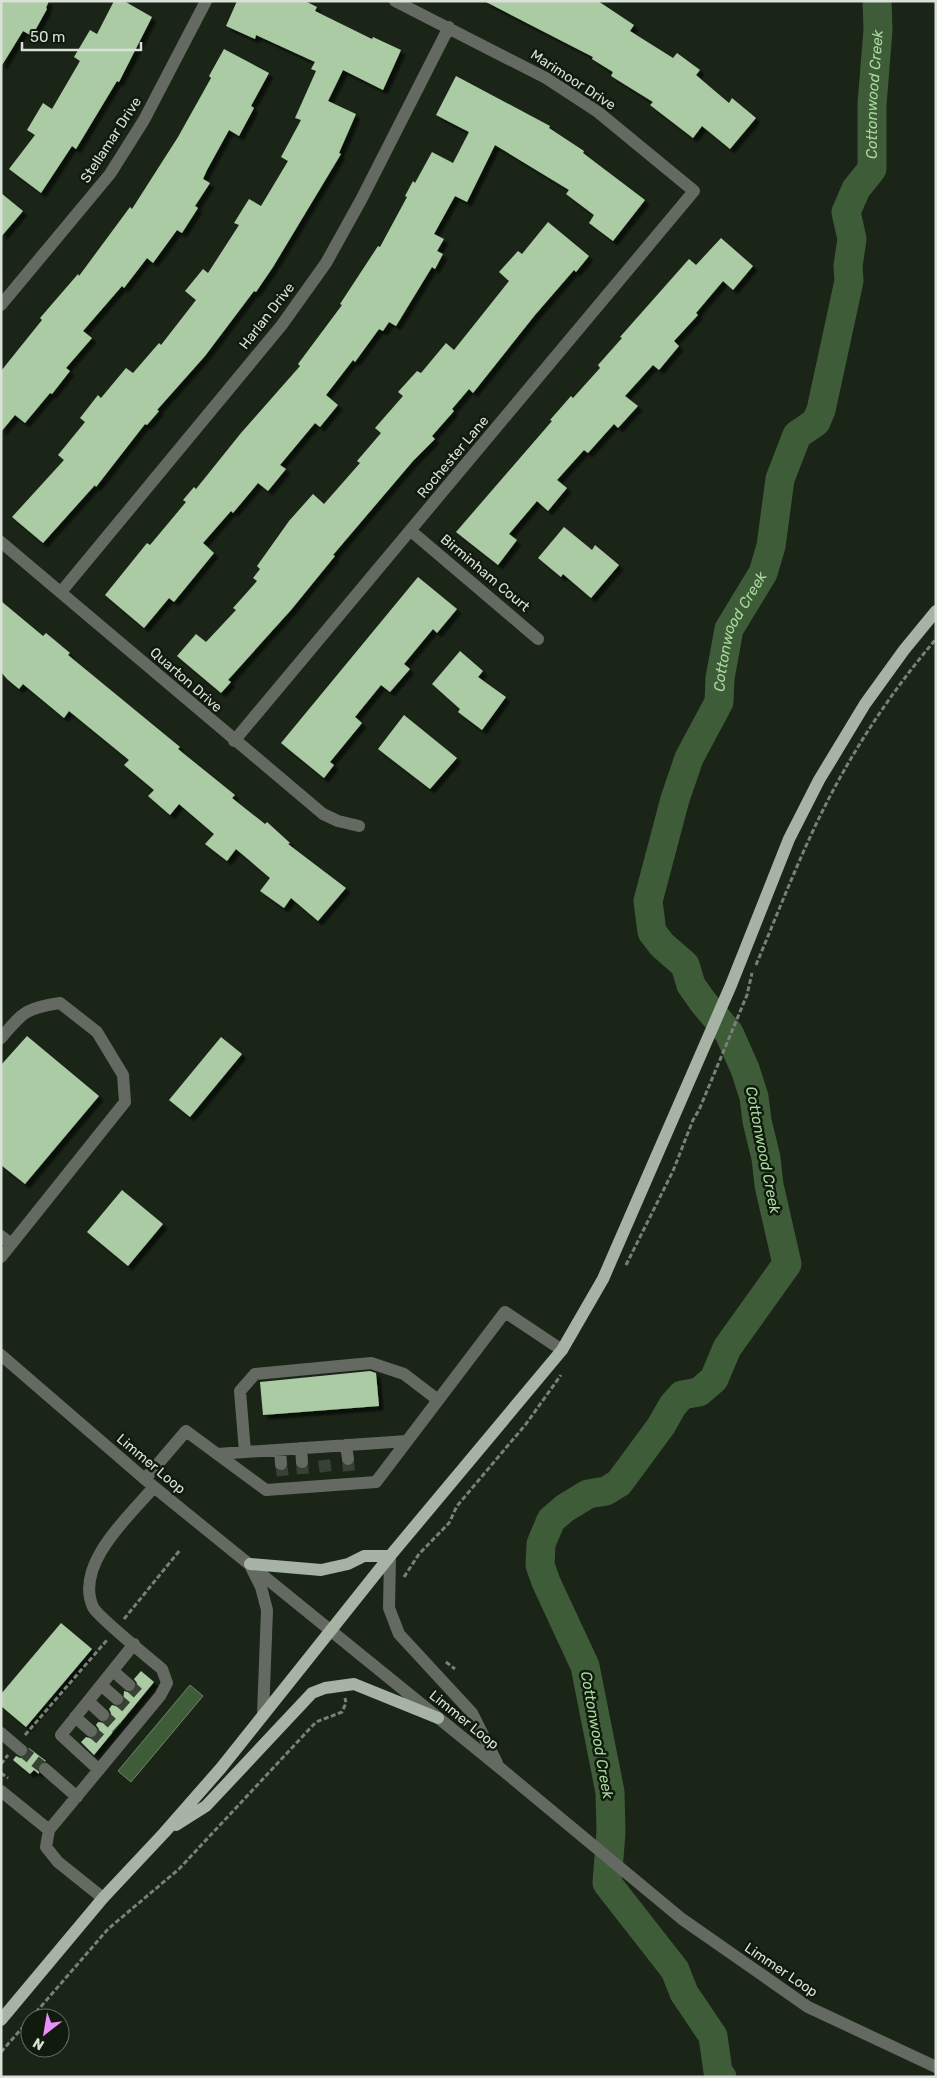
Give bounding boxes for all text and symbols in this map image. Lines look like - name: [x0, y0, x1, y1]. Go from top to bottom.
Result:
- scale bar: [22, 20, 141, 52]
- text: 50 m: [30, 28, 65, 46]
- water label: Cottonwood Creek: [863, 29, 887, 159]
- street label: Marimoor Drive: [527, 46, 619, 114]
- street label: Stellamar Drive: [77, 94, 145, 186]
- street label: Harlan Drive: [236, 279, 298, 353]
- street label: Rochester Lane: [414, 412, 492, 502]
- street label: Birminham Court: [437, 531, 533, 616]
- water label: Cottonwood Creek: [710, 568, 771, 692]
- street label: Quarton Drive: [146, 644, 226, 716]
- water label: Cottonwood Creek: [742, 1085, 784, 1215]
- street label: Limmer Loop: [113, 1430, 189, 1498]
- water label: Cottonwood Creek: [577, 1670, 617, 1800]
- street label: Limmer Loop: [426, 1687, 502, 1753]
- street label: Limmer Loop: [741, 1939, 821, 2001]
- north arrow: [20, 2008, 70, 2058]
- text: N: [30, 2034, 47, 2054]

